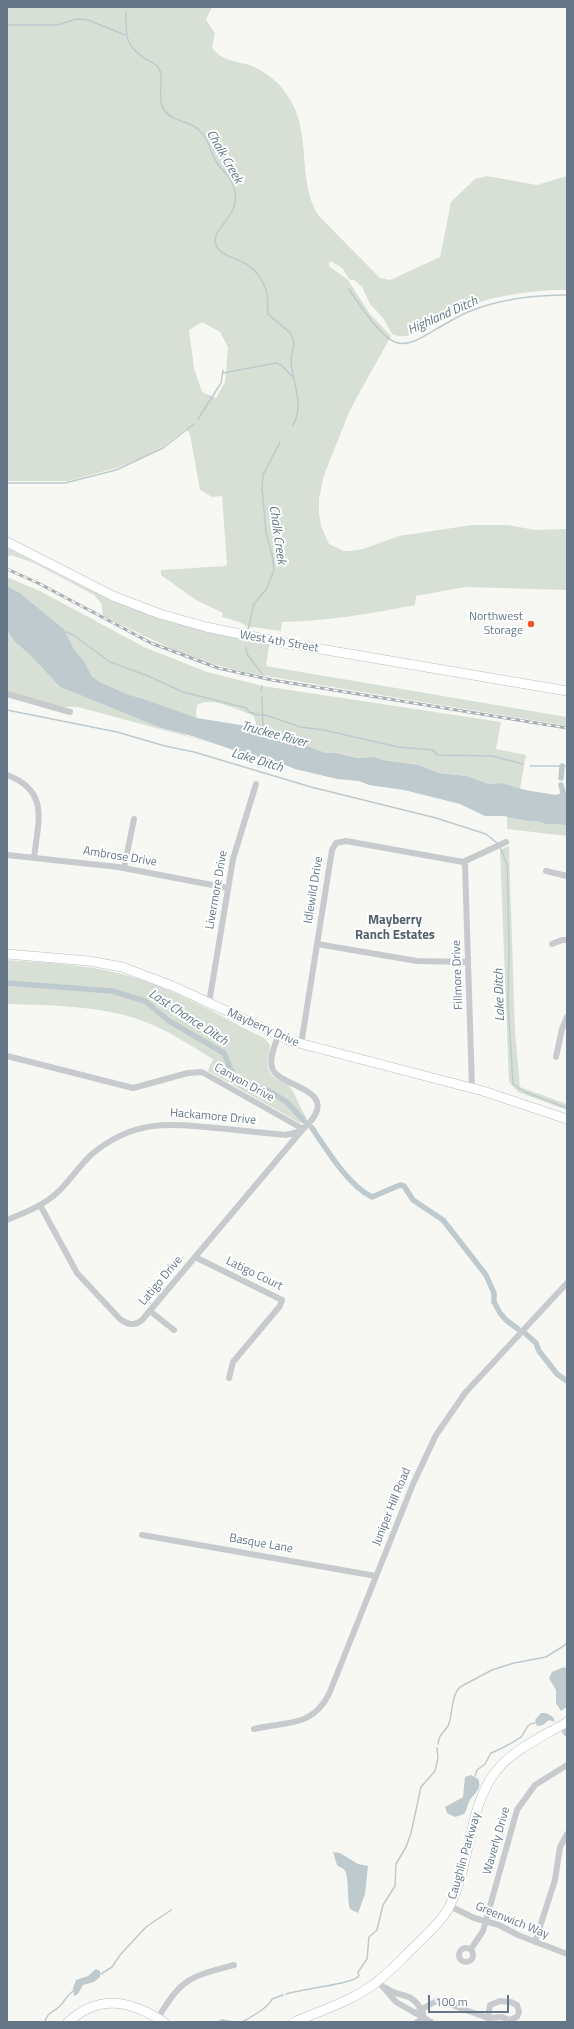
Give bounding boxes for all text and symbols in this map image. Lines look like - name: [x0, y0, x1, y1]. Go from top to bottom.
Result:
- water label: Chalk Creek: [202, 127, 246, 187]
- water label: Highland Ditch: [406, 294, 480, 338]
- water label: Chalk Creek: [265, 505, 289, 565]
- place label: Northwest Storage: [469, 610, 523, 638]
- marker: Northwest Storage: [526, 619, 536, 629]
- street label: West 4th Street: [238, 628, 320, 656]
- water label: Truckee River: [239, 719, 309, 751]
- water label: Lake Ditch: [229, 746, 285, 776]
- street label: Ambrose Drive: [82, 844, 158, 870]
- street label: Livermore Drive: [203, 850, 231, 930]
- street label: Idlewild Drive: [302, 855, 326, 925]
- district label: Mayberry Ranch Estates: [355, 913, 435, 944]
- street label: Fillmore Drive: [450, 940, 466, 1010]
- water label: Lake Ditch: [491, 968, 509, 1022]
- water label: Last Chance Ditch: [146, 987, 230, 1049]
- street label: Mayberry Drive: [225, 1006, 301, 1050]
- street label: Canyon Drive: [212, 1061, 276, 1105]
- street label: Hackamore Drive: [169, 1106, 257, 1128]
- street label: Latigo Drive: [136, 1253, 186, 1309]
- street label: Latigo Court: [223, 1254, 285, 1294]
- street label: Juniper Hill Road: [370, 1466, 414, 1548]
- street label: Basque Lane: [228, 1531, 294, 1557]
- street label: Waverly Drive: [480, 1806, 514, 1876]
- street label: Caughlin Parkway: [446, 1811, 484, 1901]
- street label: Greenwich Way: [473, 1900, 551, 1942]
- scale bar: [430, 1987, 511, 2013]
- text: 100 m: [435, 1992, 468, 2011]

